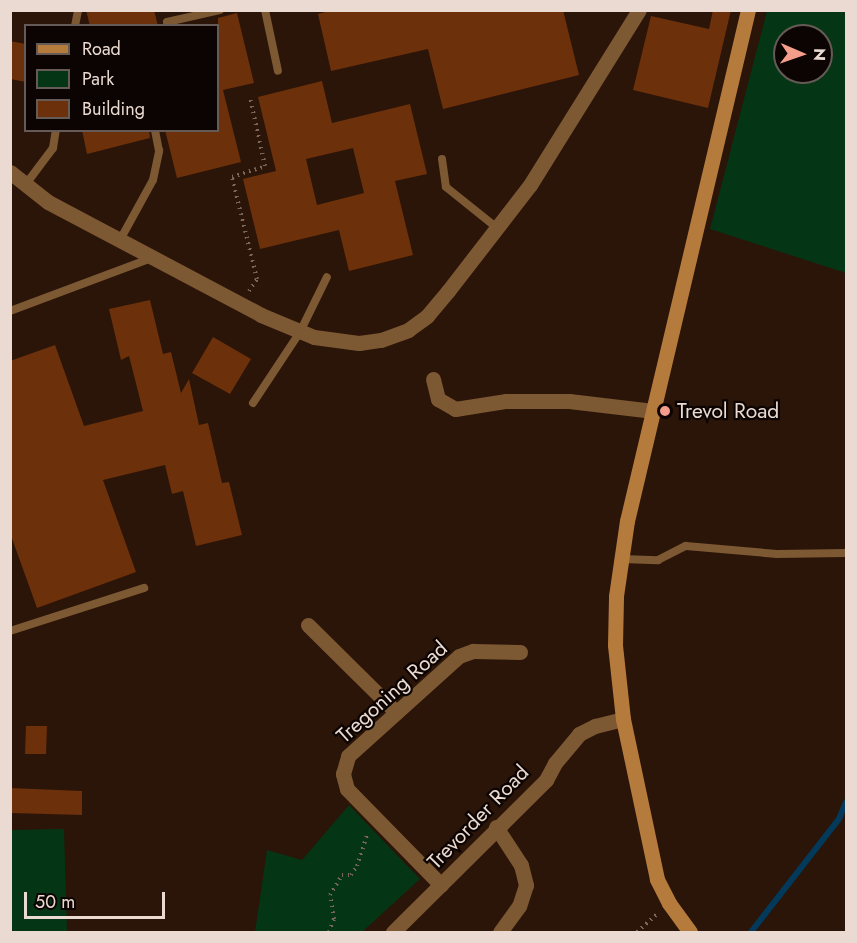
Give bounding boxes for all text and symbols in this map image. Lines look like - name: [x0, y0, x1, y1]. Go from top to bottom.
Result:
- legend: [24, 24, 219, 132]
- north arrow: [773, 24, 833, 84]
- text: Road: [82, 36, 121, 62]
- text: N: [808, 48, 831, 61]
- text: Park: [82, 66, 114, 92]
- text: Building: [82, 96, 145, 122]
- place label: Trevol Road: [677, 398, 779, 424]
- marker: Trevol Road: [658, 404, 672, 418]
- street label: Tregoning Road: [331, 636, 453, 748]
- street label: Trevorder Road: [422, 760, 534, 874]
- scale bar: [27, 880, 168, 918]
- text: 50 m: [35, 889, 75, 915]

